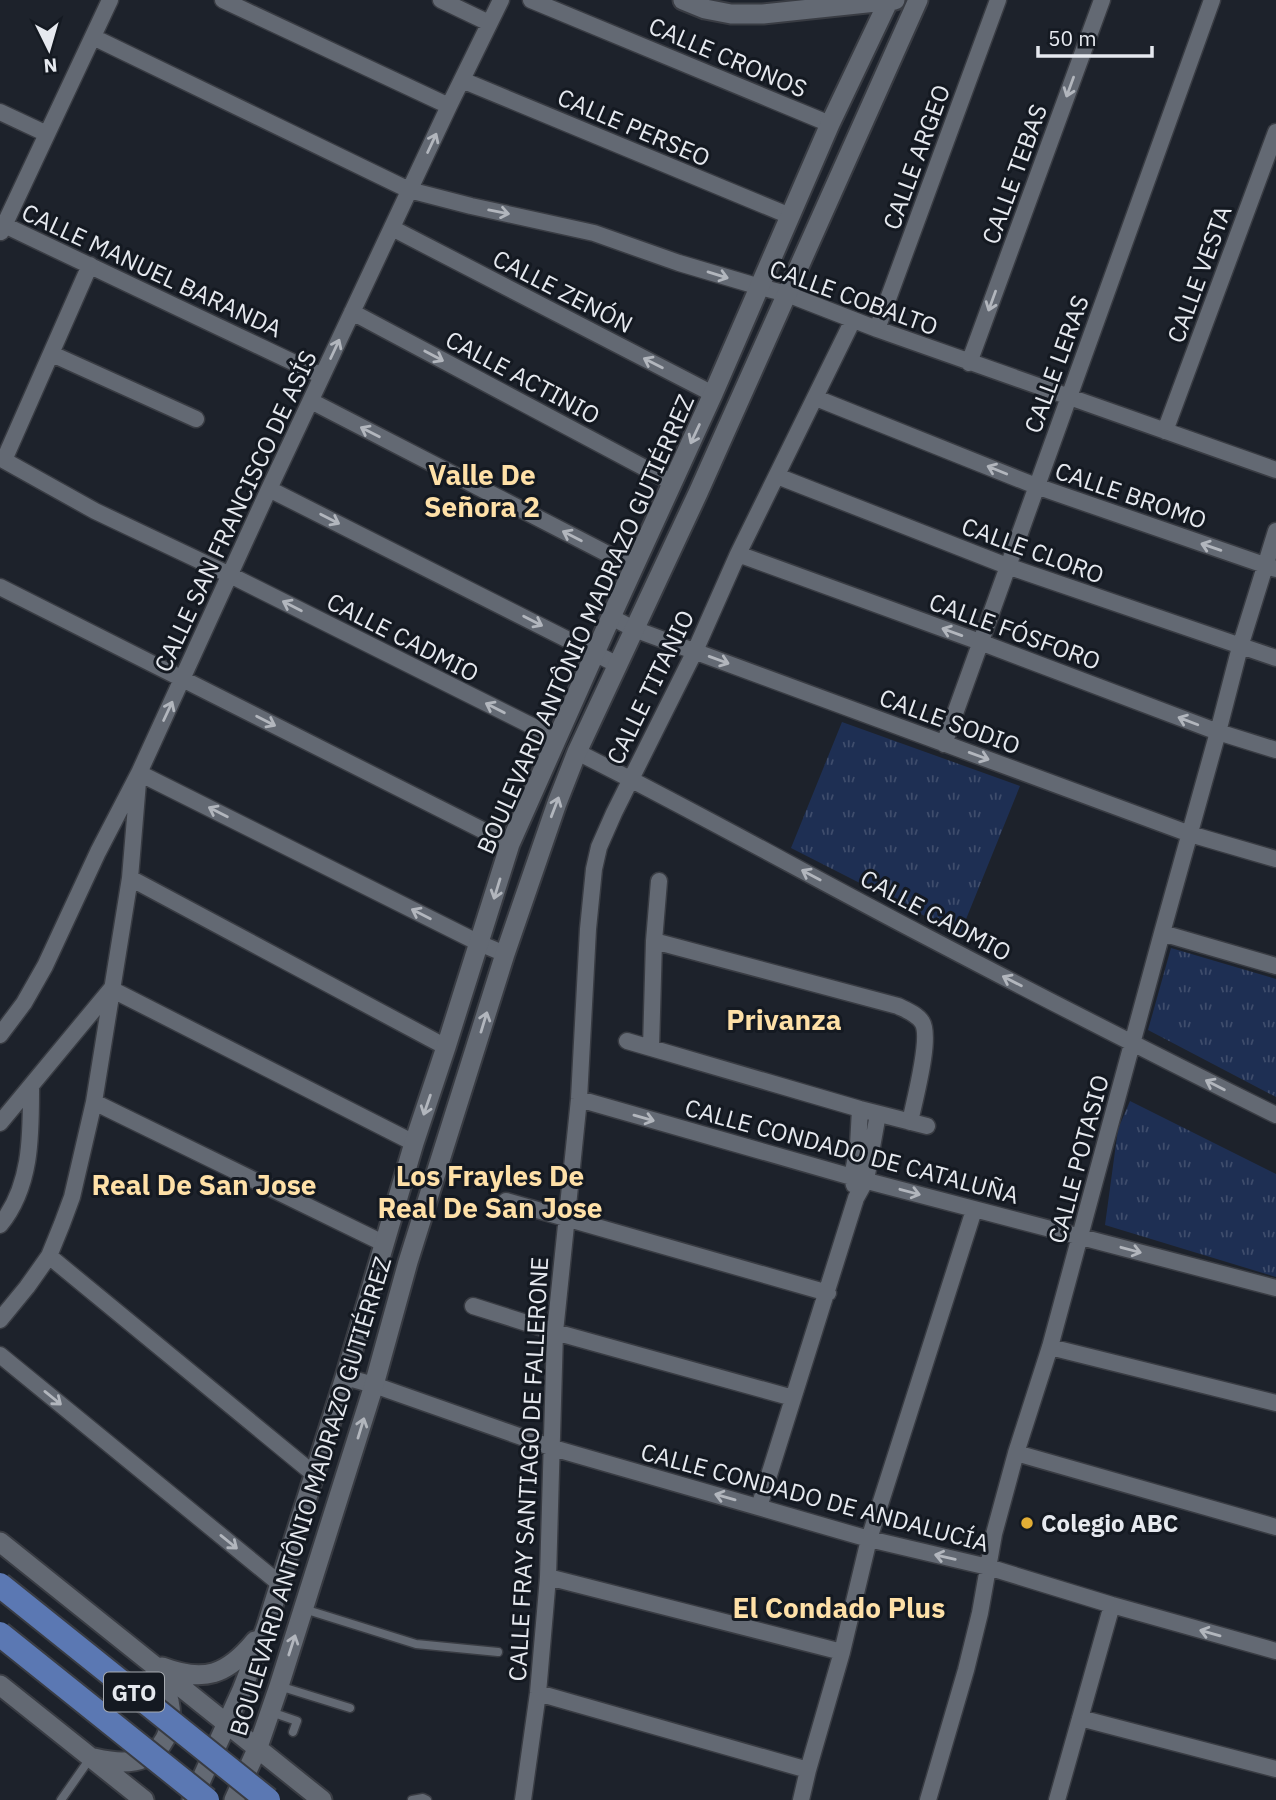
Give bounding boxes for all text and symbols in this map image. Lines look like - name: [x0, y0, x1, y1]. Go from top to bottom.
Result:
- street label: CALLE CRONOS: [644, 9, 812, 105]
- north arrow: [14, 14, 84, 84]
- scale bar: [1038, 14, 1152, 58]
- text: 50 m: [1048, 24, 1097, 52]
- text: N: [43, 53, 58, 78]
- one-way arrow: [1063, 76, 1075, 98]
- street label: CALLE PERSEO: [553, 80, 715, 174]
- street label: CALLE ARGEO: [875, 80, 957, 234]
- street label: CALLE TEBAS: [974, 100, 1054, 248]
- one-way arrow: [426, 132, 439, 153]
- street label: CALLE MANUEL BARANDA: [17, 196, 287, 344]
- street label: CALLE VESTA: [1159, 201, 1239, 347]
- one-way arrow: [487, 205, 510, 219]
- street label: CALLE ZENÓN: [488, 242, 638, 340]
- street label: CALLE COBALTO: [765, 252, 943, 342]
- one-way arrow: [706, 269, 728, 282]
- one-way arrow: [985, 289, 997, 311]
- street label: CALLE LERAS: [1016, 291, 1096, 437]
- street label: CALLE ACTINIO: [440, 323, 606, 431]
- one-way arrow: [329, 338, 342, 360]
- street label: CALLE SAN FRANCISCO DE ASÍS: [146, 345, 324, 677]
- one-way arrow: [423, 349, 444, 363]
- one-way arrow: [643, 355, 664, 369]
- street label: BOULEVARD ANTÔNIO MADRAZO GUTIÉRREZ: [469, 389, 701, 859]
- one-way arrow: [688, 423, 701, 444]
- one-way arrow: [361, 424, 381, 438]
- street label: CALLE BROMO: [1051, 454, 1211, 536]
- district label: Valle De Señora 2: [424, 456, 540, 525]
- one-way arrow: [987, 463, 1009, 476]
- street label: CALLE CLORO: [957, 509, 1109, 591]
- one-way arrow: [319, 513, 340, 527]
- one-way arrow: [563, 529, 583, 543]
- one-way arrow: [1201, 540, 1223, 552]
- street label: CALLE CADMIO: [322, 585, 484, 689]
- street label: CALLE FÓSFORO: [925, 585, 1105, 677]
- one-way arrow: [282, 599, 302, 613]
- street label: CALLE TITANIO: [599, 604, 701, 770]
- one-way arrow: [522, 615, 543, 629]
- one-way arrow: [942, 625, 964, 637]
- one-way arrow: [708, 655, 730, 668]
- street label: CALLE SODIO: [875, 681, 1025, 761]
- one-way arrow: [485, 700, 506, 714]
- one-way arrow: [162, 701, 175, 722]
- one-way arrow: [1177, 713, 1199, 726]
- one-way arrow: [255, 714, 276, 728]
- one-way arrow: [967, 751, 989, 764]
- one-way arrow: [550, 796, 563, 818]
- one-way arrow: [208, 805, 229, 819]
- street label: CALLE CADMIO: [855, 862, 1017, 968]
- one-way arrow: [801, 868, 822, 881]
- one-way arrow: [489, 878, 502, 900]
- one-way arrow: [411, 907, 432, 921]
- one-way arrow: [1002, 974, 1023, 988]
- district label: Privanza: [726, 1001, 842, 1038]
- one-way arrow: [478, 1012, 491, 1034]
- street label: CALLE POTASIO: [1040, 1071, 1116, 1247]
- one-way arrow: [1205, 1077, 1226, 1091]
- street label: CALLE CONDADO DE CATALUÑA: [681, 1091, 1023, 1211]
- one-way arrow: [420, 1094, 432, 1116]
- one-way arrow: [633, 1112, 655, 1125]
- district label: Los Frayles De Real De San Jose: [377, 1157, 603, 1226]
- district label: Real De San Jose: [91, 1166, 317, 1203]
- one-way arrow: [899, 1187, 921, 1200]
- one-way arrow: [1119, 1244, 1141, 1257]
- street label: BOULEVARD ANTÔNIO MADRAZO GUTIÉRREZ: [222, 1252, 398, 1739]
- street label: CALLE FRAY SANTIAGO DE FALLERONE: [501, 1256, 555, 1682]
- one-way arrow: [43, 1391, 61, 1406]
- one-way arrow: [355, 1417, 368, 1439]
- street label: CALLE CONDADO DE ANDALUCÍA: [637, 1435, 993, 1559]
- one-way arrow: [714, 1490, 736, 1503]
- place label: Colegio ABC: [1041, 1507, 1178, 1539]
- marker: Colegio ABC: [1019, 1515, 1035, 1531]
- one-way arrow: [219, 1535, 237, 1550]
- one-way arrow: [934, 1549, 956, 1562]
- district label: El Condado Plus: [733, 1589, 945, 1626]
- one-way arrow: [1200, 1625, 1222, 1638]
- one-way arrow: [287, 1634, 300, 1656]
- road number: GTO: [104, 1672, 164, 1712]

